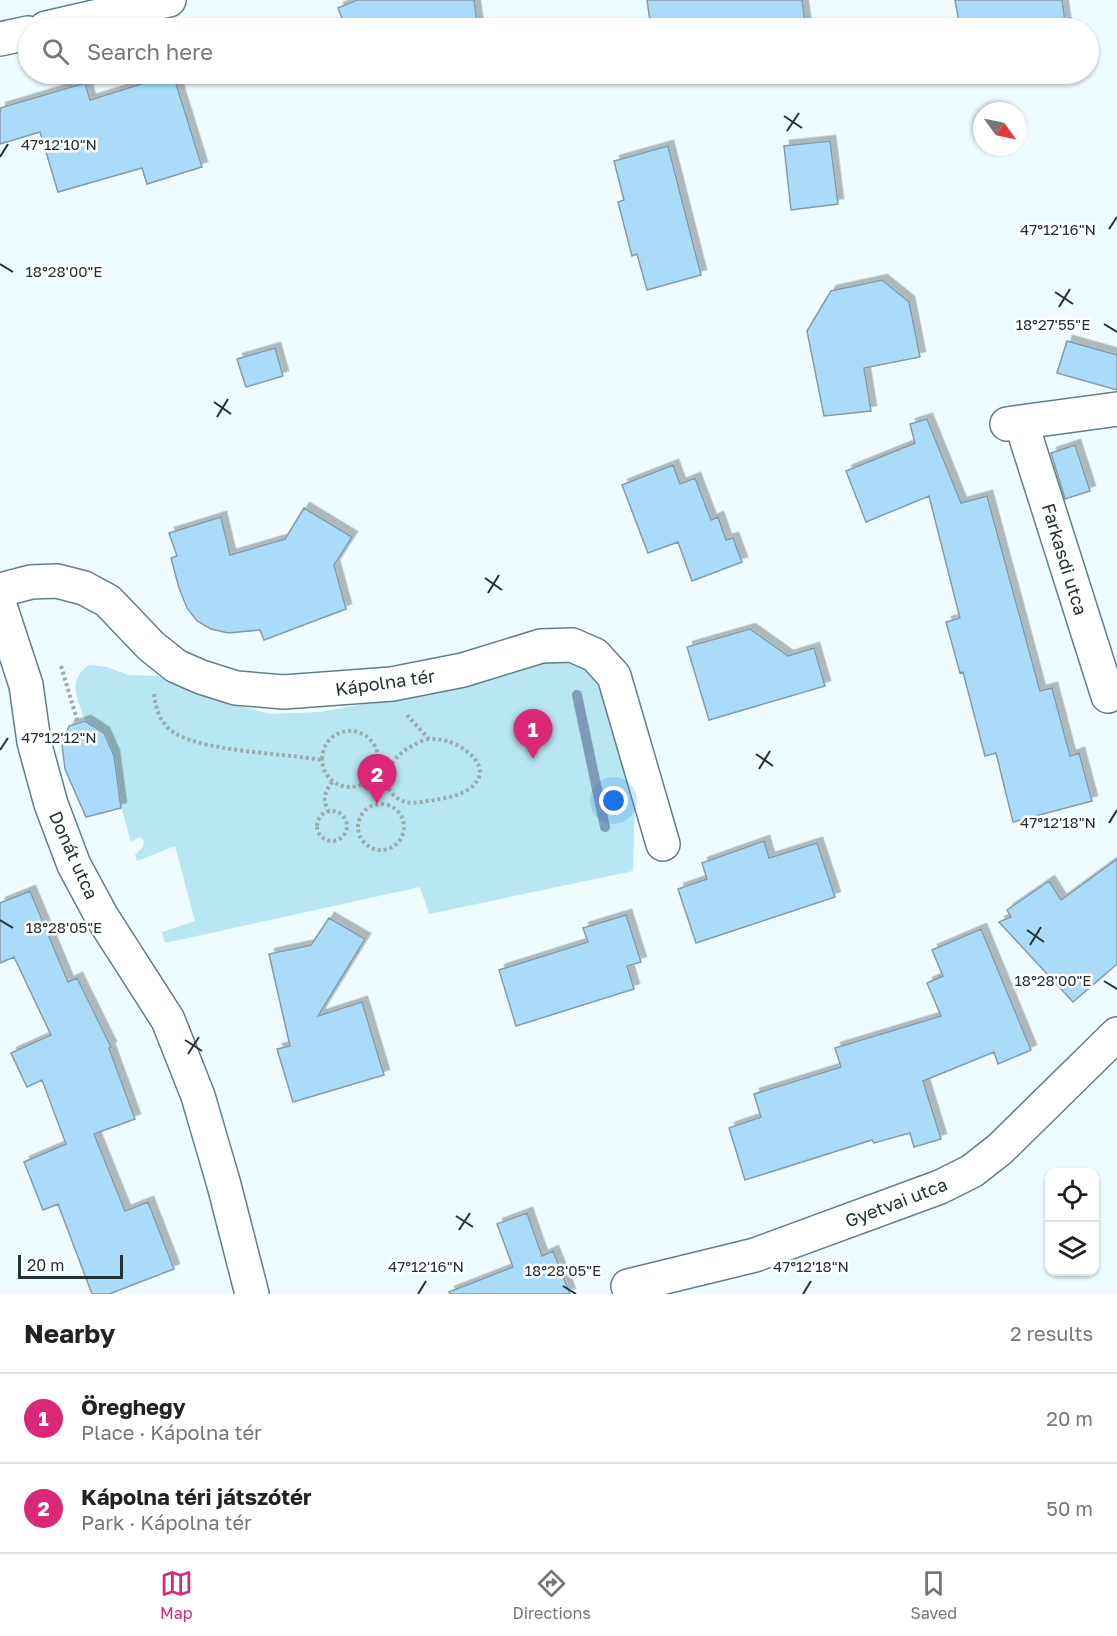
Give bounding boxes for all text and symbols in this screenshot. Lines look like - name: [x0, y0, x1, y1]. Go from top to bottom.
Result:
- search box: [18, 18, 1099, 84]
- icon: search: [39, 35, 72, 68]
- text: Search here: [87, 38, 213, 65]
- north arrow: [973, 102, 1027, 156]
- text: 47°12'10"N: [21, 135, 97, 153]
- text: 47°12'16"N: [1020, 220, 1096, 238]
- text: 18°28'00"E: [25, 262, 103, 280]
- text: 18°27'55"E: [1016, 315, 1090, 333]
- street label: Farkasdi utca: [1038, 500, 1092, 618]
- street label: Kápolna tér: [334, 664, 436, 700]
- pin: 1: [514, 710, 552, 759]
- text: 47°12'12"N: [21, 728, 97, 746]
- pin: 2: [358, 754, 397, 804]
- your location: [599, 786, 628, 815]
- street label: Donát utca: [45, 807, 103, 903]
- text: 47°12'18"N: [1020, 813, 1096, 831]
- text: 18°28'05"E: [26, 918, 102, 936]
- text: 18°28'00"E: [1014, 971, 1092, 989]
- map controls: [1045, 1168, 1099, 1276]
- button: locate: [1045, 1168, 1099, 1222]
- street label: Gyetvai utca: [842, 1172, 950, 1232]
- button: layers: [1045, 1222, 1099, 1276]
- scale bar: [18, 1252, 123, 1280]
- text: 20 m: [27, 1255, 64, 1275]
- text: 47°12'16"N: [388, 1257, 464, 1275]
- text: 47°12'18"N: [773, 1257, 849, 1275]
- text: 18°28'05"E: [525, 1261, 601, 1279]
- text: Nearby: [24, 1318, 115, 1349]
- text: 2 results: [1010, 1321, 1093, 1345]
- text: Öreghegy: [81, 1393, 186, 1420]
- text: 1: [38, 1406, 49, 1430]
- text: 20 m: [1046, 1406, 1093, 1430]
- text: Place · Kápolna tér: [81, 1420, 262, 1444]
- text: Kápolna téri játszótér: [81, 1483, 312, 1510]
- text: 2: [37, 1496, 50, 1520]
- text: 50 m: [1046, 1496, 1093, 1520]
- text: Park · Kápolna tér: [81, 1510, 252, 1534]
- tab: Map: [160, 1567, 193, 1623]
- tab: Directions: [513, 1567, 591, 1623]
- tab: Saved: [910, 1567, 957, 1623]

